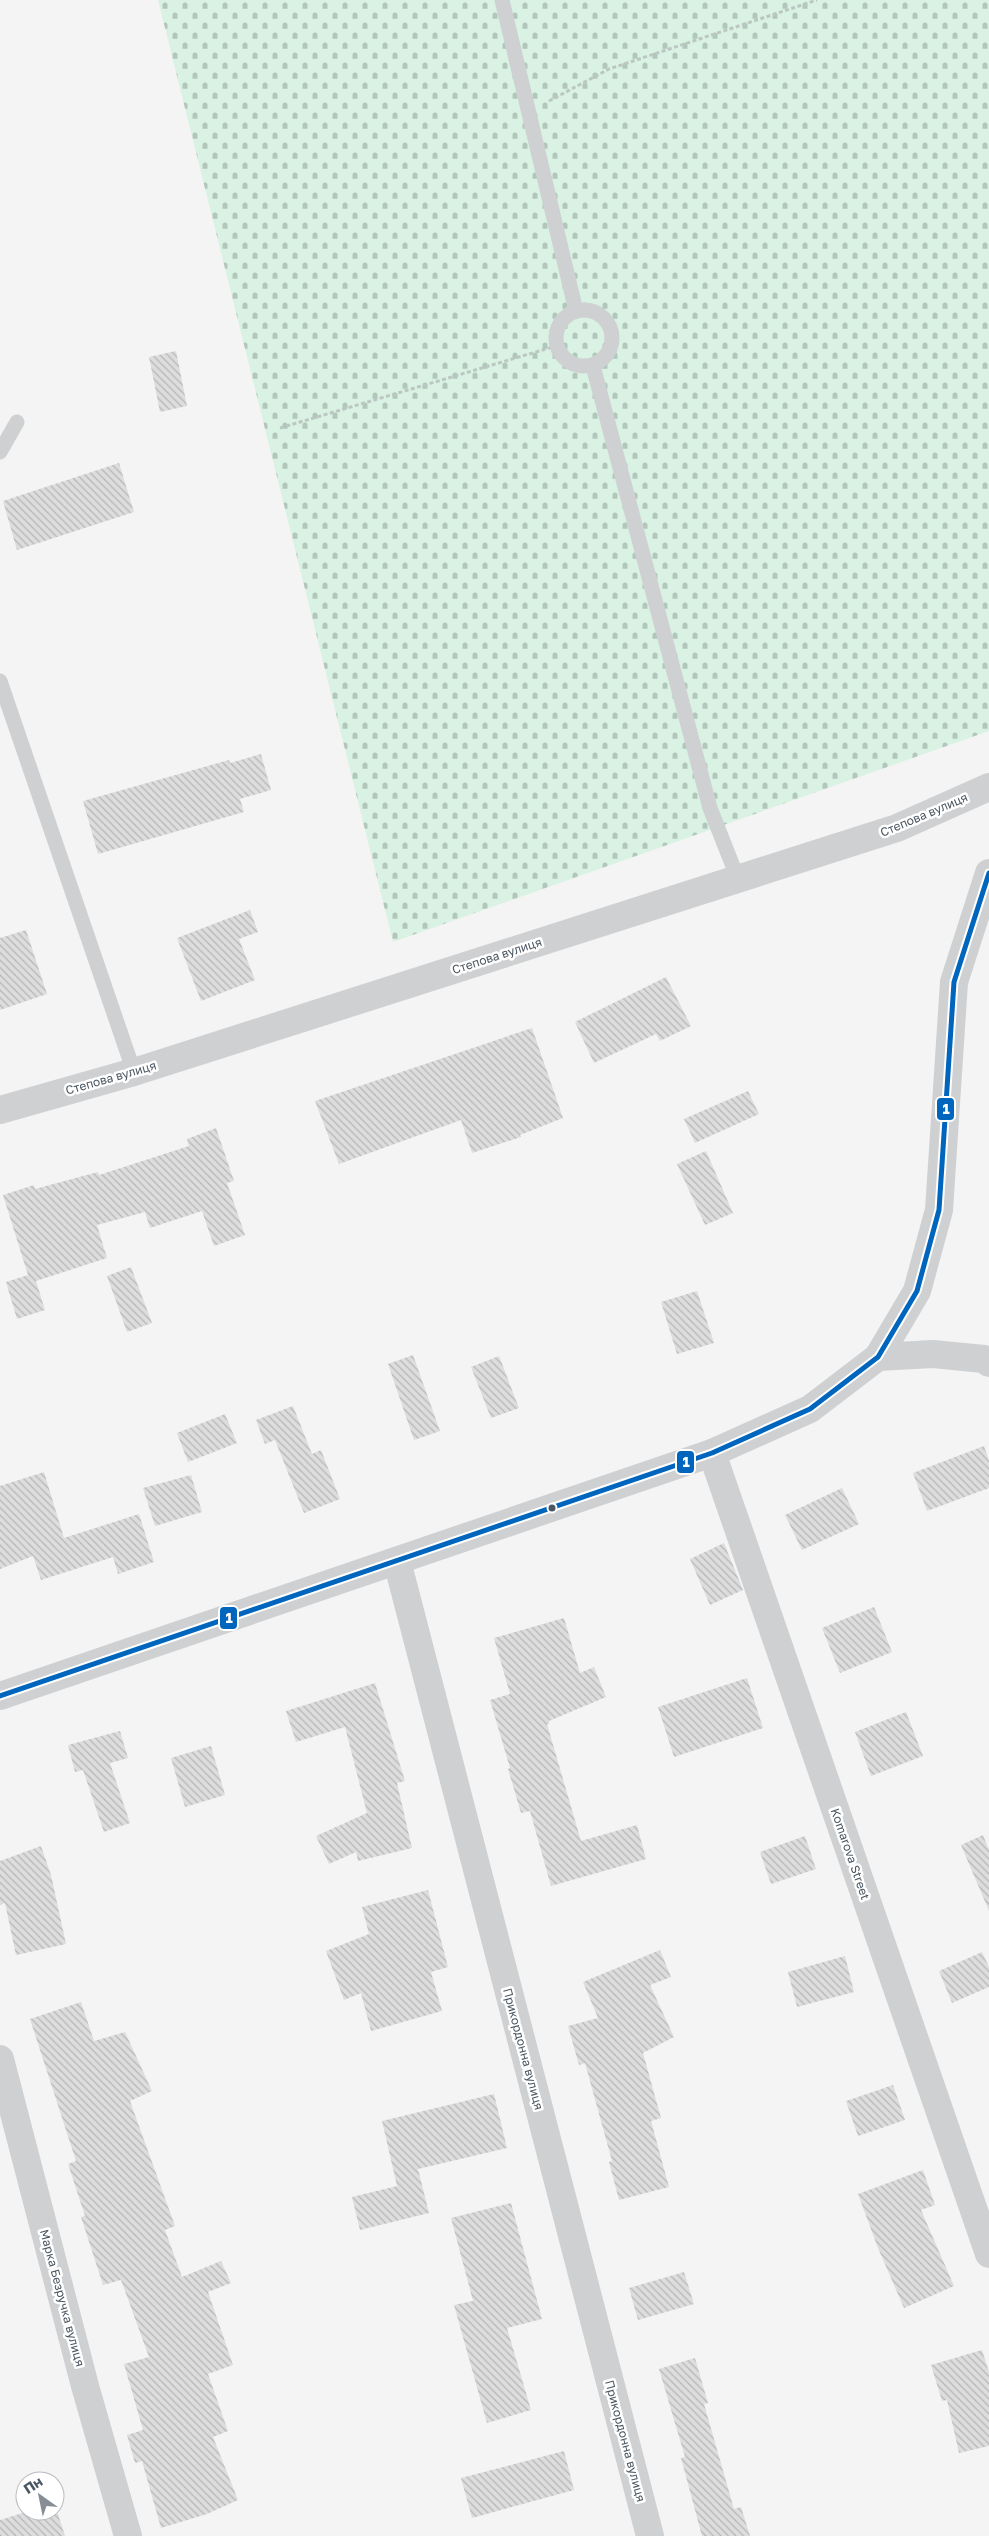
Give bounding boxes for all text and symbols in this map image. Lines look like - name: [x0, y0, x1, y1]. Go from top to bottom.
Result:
- street label: Степова вулиця: [878, 789, 970, 840]
- street label: Степова вулиця: [450, 934, 544, 977]
- street label: Степова вулиця: [64, 1057, 158, 1098]
- line badge: 1: [936, 1097, 955, 1121]
- text: 1: [942, 1100, 950, 1117]
- line badge: 1: [676, 1450, 695, 1474]
- text: 1: [682, 1453, 690, 1470]
- unlabelled marker: [547, 1503, 557, 1513]
- line badge: 1: [219, 1606, 238, 1630]
- text: 1: [225, 1609, 233, 1626]
- street label: Komarova Street: [828, 1806, 873, 1902]
- street label: Прикордонна вулиця: [500, 1986, 547, 2111]
- street label: Марка Безручка вулиця: [37, 2228, 88, 2368]
- street label: Прикордонна вулиця: [602, 2378, 649, 2503]
- north arrow: [15, 2471, 65, 2521]
- text: Пн: [20, 2472, 45, 2497]

